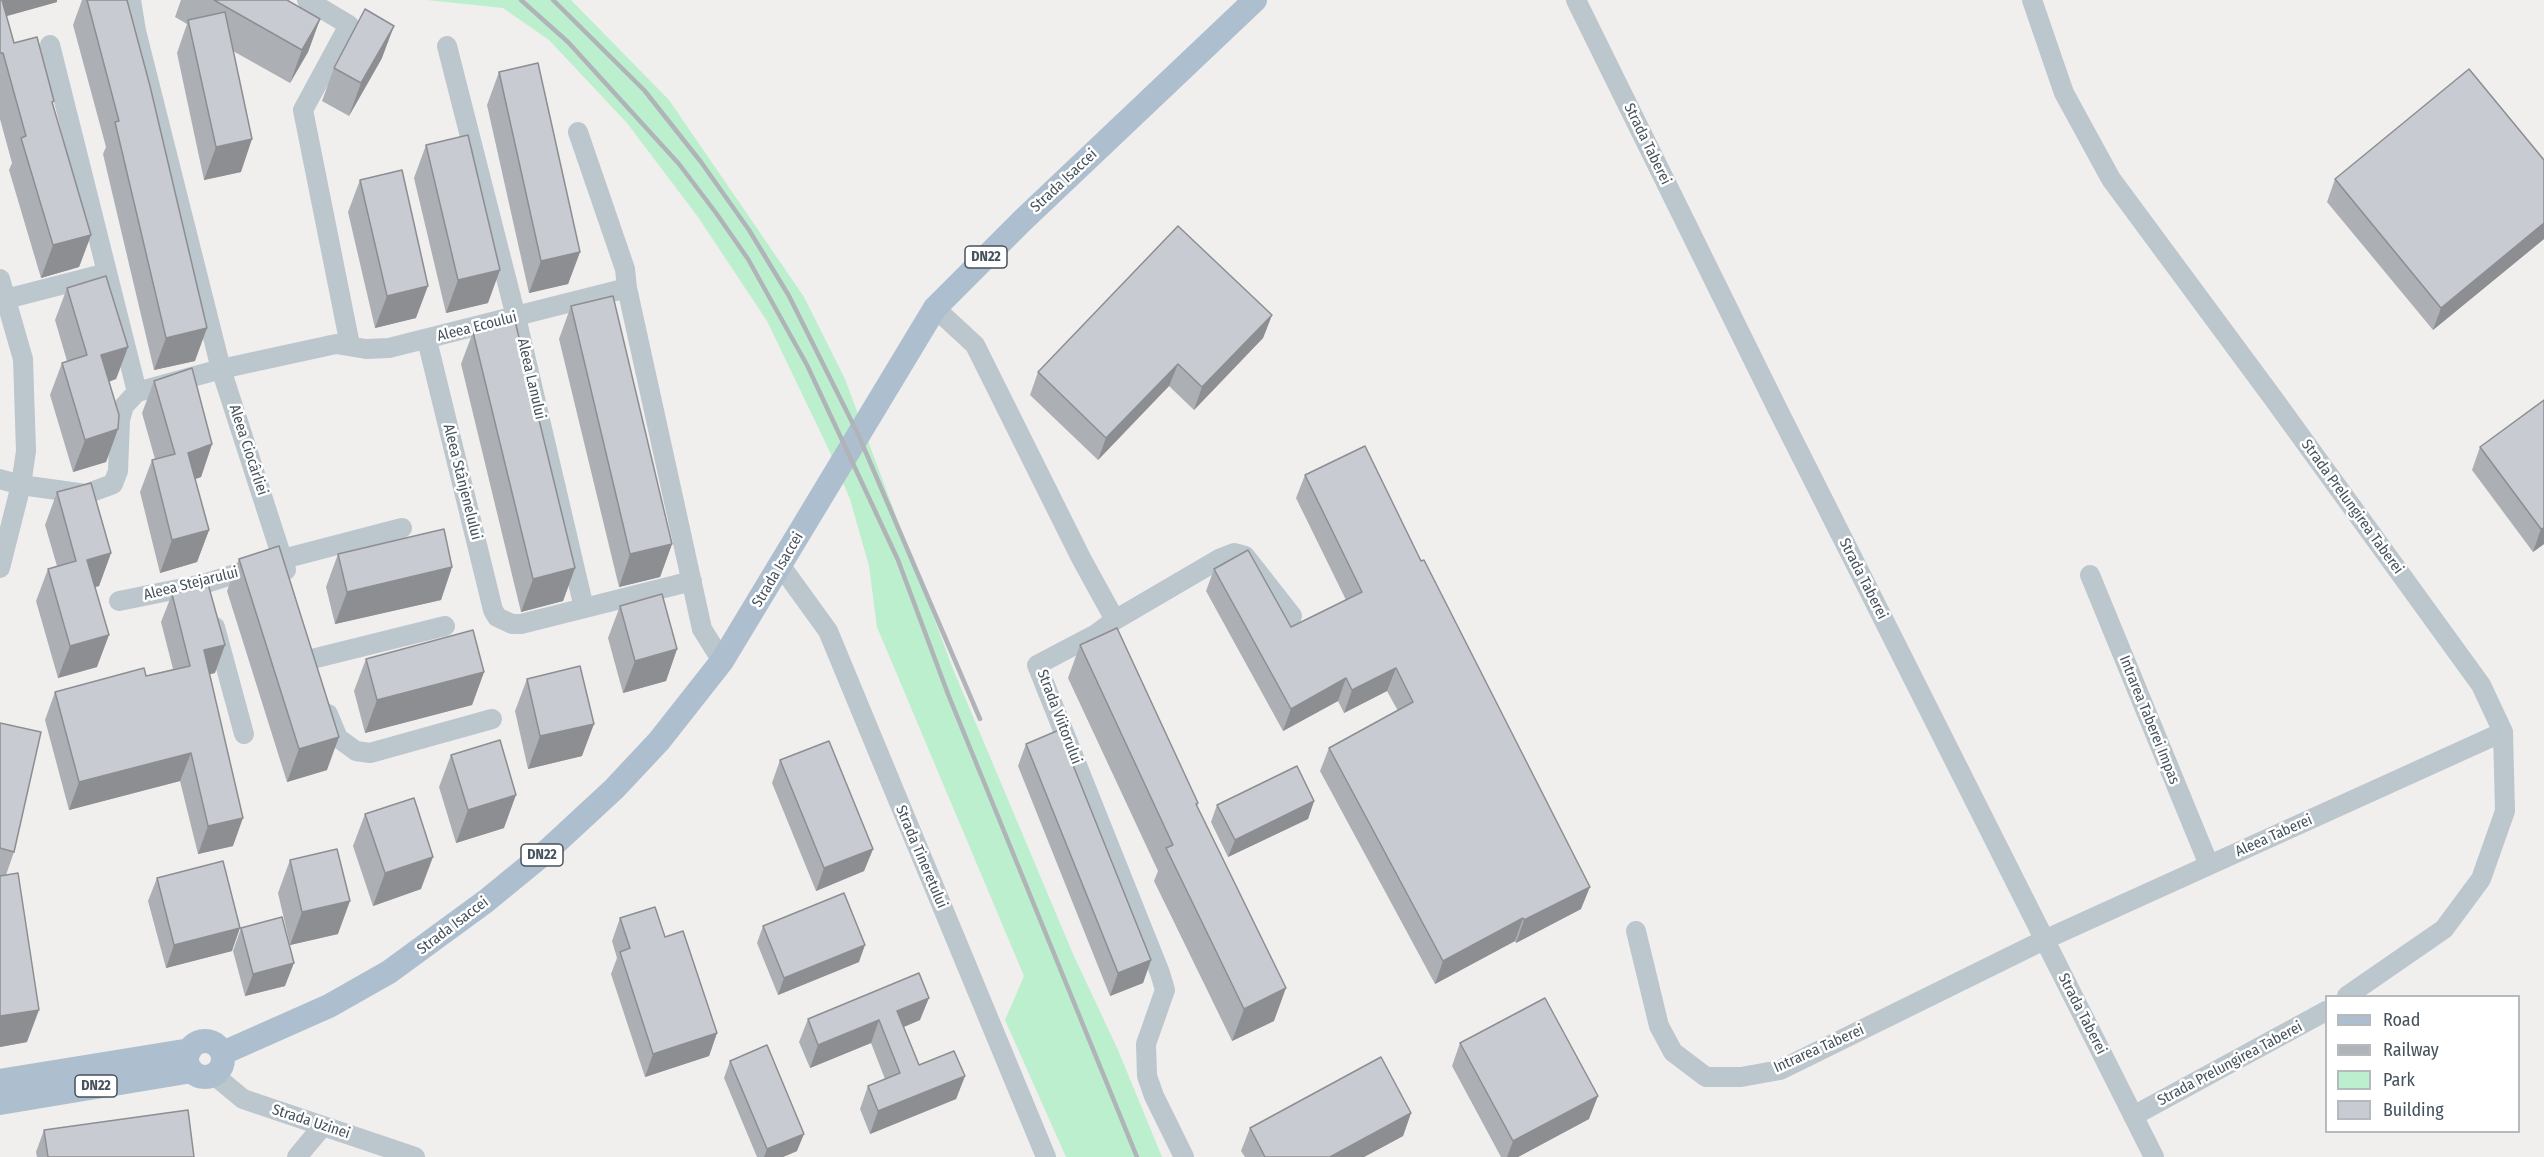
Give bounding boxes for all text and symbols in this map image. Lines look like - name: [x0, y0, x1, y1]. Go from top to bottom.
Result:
- street label: Strada Taberei: [1620, 100, 1674, 188]
- street label: Strada Isaccei: [1027, 146, 1101, 216]
- road number: DN22: [965, 246, 1007, 268]
- street label: Aleea Ecoului: [435, 308, 519, 346]
- street label: Aleea Lanului: [513, 337, 549, 421]
- street label: Aleea Ciocârliei: [225, 402, 271, 498]
- street label: Aleea Stânjenelului: [439, 422, 485, 542]
- street label: Strada Prelungirea Taberei: [2297, 436, 2407, 578]
- street label: Strada Isaccei: [749, 529, 807, 611]
- street label: Strada Taberei: [1835, 536, 1891, 622]
- street label: Aleea Stejarului: [142, 564, 240, 604]
- street label: Intrarea Taberei Impas: [2115, 653, 2183, 787]
- street label: Strada Viitorului: [1033, 667, 1085, 767]
- street label: Strada Tineretului: [891, 803, 951, 911]
- street label: Aleea Taberei: [2233, 811, 2315, 861]
- road number: DN22: [521, 844, 563, 866]
- street label: Strada Isaccei: [414, 893, 492, 959]
- street label: Strada Taberei: [2054, 971, 2110, 1057]
- legend: [2325, 995, 2520, 1133]
- text: Road: [2383, 1009, 2420, 1031]
- street label: Strada Prelungirea Taberei: [2154, 1018, 2306, 1110]
- street label: Intrarea Taberei: [1771, 1021, 1867, 1077]
- text: Railway: [2383, 1039, 2439, 1061]
- text: Park: [2383, 1069, 2415, 1091]
- road number: DN22: [75, 1075, 117, 1097]
- text: Building: [2383, 1099, 2444, 1121]
- street label: Strada Uzinei: [270, 1101, 352, 1143]

